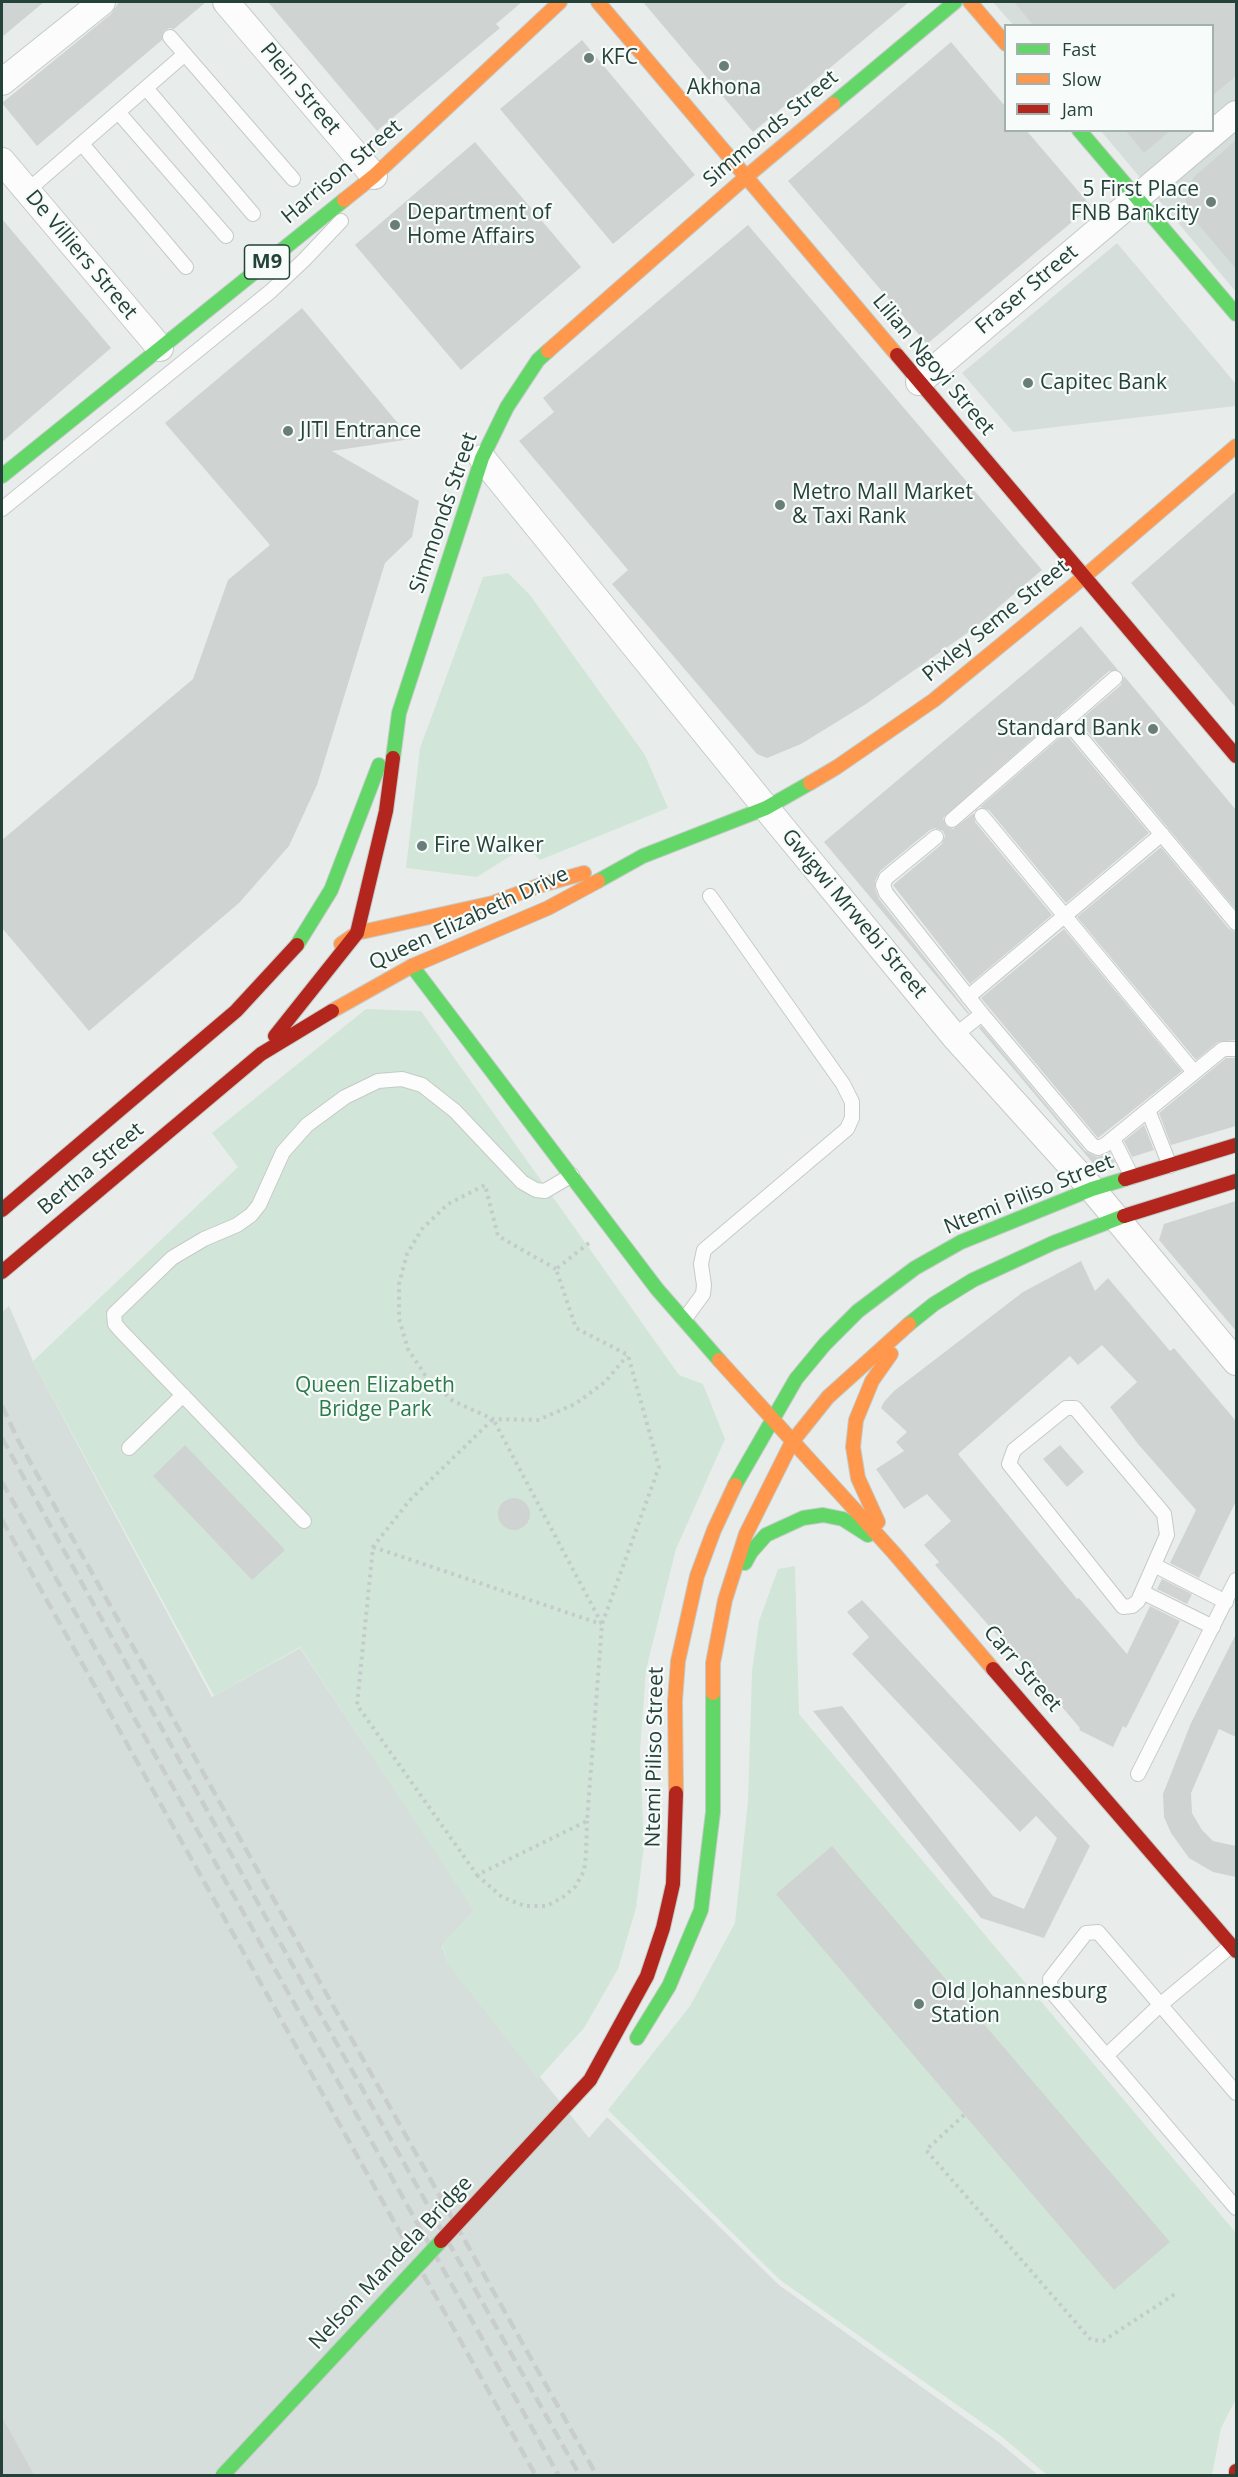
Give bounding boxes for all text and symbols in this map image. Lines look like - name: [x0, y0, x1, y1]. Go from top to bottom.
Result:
- legend: [1004, 24, 1214, 132]
- text: Fast: [1062, 37, 1096, 61]
- street label: Plein Street: [254, 38, 346, 140]
- place label: KFC: [601, 45, 638, 71]
- marker: KFC: [582, 51, 596, 65]
- marker: Akhona: [717, 59, 731, 73]
- street label: Simmonds Street: [698, 65, 844, 193]
- text: Slow: [1062, 67, 1101, 91]
- place label: Akhona: [687, 75, 761, 101]
- text: Jam: [1062, 97, 1094, 121]
- street label: Harrison Street: [277, 114, 407, 230]
- place label: 5 First Place FNB Bankcity: [1071, 177, 1199, 227]
- street label: De Villiers Street: [20, 185, 142, 325]
- marker: 5 First Place FNB Bankcity: [1204, 195, 1218, 209]
- place label: Department of Home Affairs: [407, 200, 551, 250]
- marker: Department of Home Affairs: [388, 218, 402, 232]
- street label: Fraser Street: [971, 240, 1083, 340]
- road number: M9: [244, 245, 290, 279]
- street label: Lilian Ngoyi Street: [867, 289, 999, 441]
- place label: Capitec Bank: [1040, 370, 1167, 396]
- marker: Capitec Bank: [1021, 376, 1035, 390]
- place label: JITI Entrance: [300, 418, 421, 444]
- marker: JITI Entrance: [281, 424, 295, 438]
- street label: Simmonds Street: [405, 429, 483, 597]
- place label: Metro Mall Market & Taxi Rank: [792, 480, 973, 530]
- marker: Metro Mall Market & Taxi Rank: [773, 498, 787, 512]
- street label: Pixley Seme Street: [918, 554, 1074, 688]
- place label: Standard Bank: [997, 716, 1141, 742]
- marker: Standard Bank: [1146, 722, 1160, 736]
- street label: Gwigwi Mrwebi Street: [776, 824, 932, 1004]
- place label: Fire Walker: [434, 833, 544, 859]
- marker: Fire Walker: [415, 839, 429, 853]
- street label: Queen Elizabeth Drive: [365, 862, 573, 976]
- street label: Bertha Street: [33, 1118, 149, 1220]
- street label: Ntemi Piliso Street: [941, 1149, 1117, 1241]
- park label: Queen Elizabeth Bridge Park: [295, 1373, 455, 1423]
- street label: Carr Street: [978, 1621, 1066, 1717]
- street label: Ntemi Piliso Street: [641, 1667, 669, 1847]
- place label: Old Johannesburg Station: [931, 1979, 1107, 2029]
- marker: Old Johannesburg Station: [912, 1997, 926, 2011]
- street label: Nelson Mandela Bridge: [304, 2171, 478, 2355]

